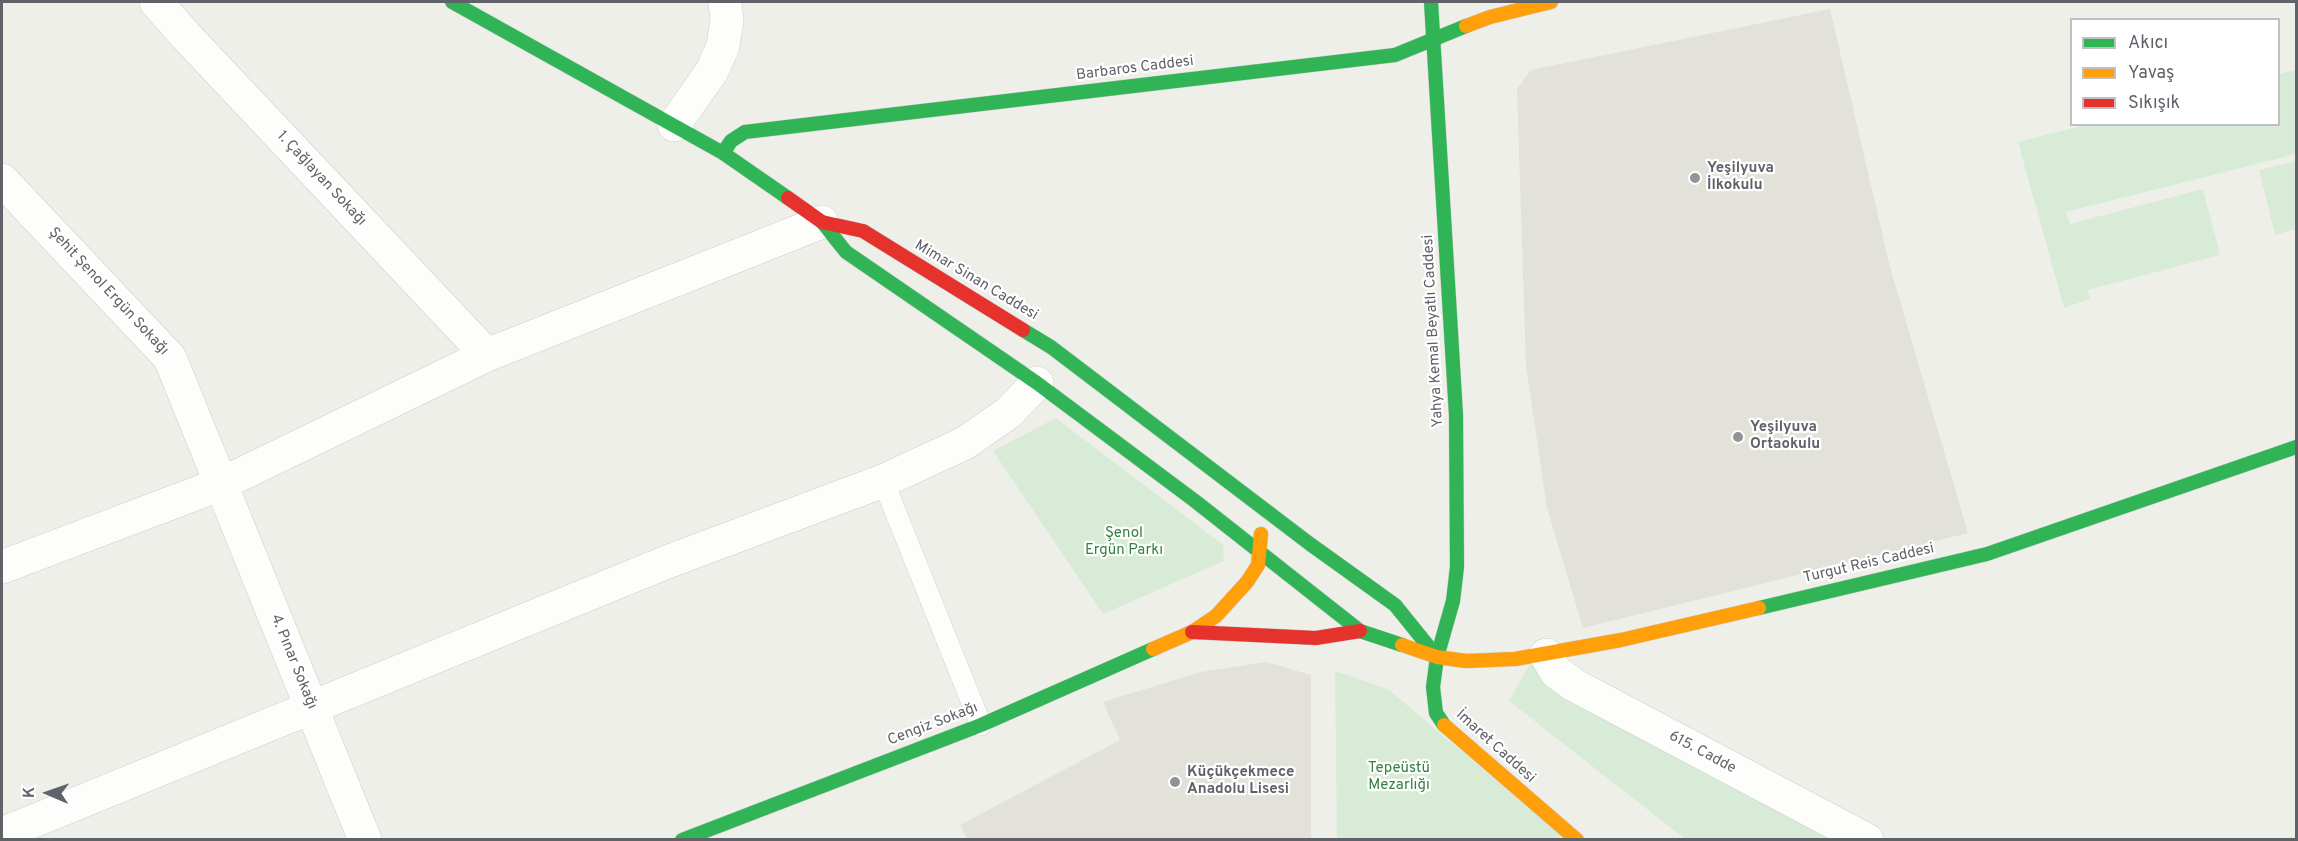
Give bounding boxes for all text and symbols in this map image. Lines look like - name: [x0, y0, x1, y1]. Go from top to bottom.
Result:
- legend: [2070, 18, 2280, 126]
- text: Akıcı: [2128, 32, 2168, 55]
- street label: Barbaros Caddesi: [1075, 53, 1195, 85]
- text: Yavaş: [2128, 62, 2174, 85]
- text: Sıkışık: [2128, 92, 2180, 115]
- street label: 1. Çağlayan Sokağı: [272, 128, 370, 230]
- place label: Yeşilyuva İlkokulu: [1707, 160, 1774, 195]
- marker: Yeşilyuva İlkokulu: [1688, 171, 1702, 185]
- street label: Şehit Şenol Ergün Sokağı: [44, 224, 172, 360]
- street label: Yahya Kemal Beyatlı Caddesi: [1420, 234, 1448, 428]
- street label: Mimar Sinan Caddesi: [911, 237, 1041, 325]
- place label: Yeşilyuva Ortaokulu: [1750, 419, 1820, 454]
- marker: Yeşilyuva Ortaokulu: [1731, 430, 1745, 444]
- park label: Şenol Ergün Parkı: [1085, 525, 1163, 560]
- street label: Turgut Reis Caddesi: [1802, 540, 1936, 588]
- street label: 4. Pınar Sokağı: [266, 612, 320, 712]
- street label: Cengiz Sokağı: [885, 700, 981, 750]
- street label: İmaret Caddesi: [1451, 706, 1539, 788]
- street label: 615. Cadde: [1665, 728, 1739, 778]
- park label: Tepeüstü Mezarlığı: [1368, 760, 1430, 795]
- north arrow: [18, 763, 78, 823]
- place label: Küçükçekmece Anadolu Lisesi: [1187, 764, 1294, 799]
- marker: Küçükçekmece Anadolu Lisesi: [1168, 775, 1182, 789]
- text: K: [20, 786, 40, 798]

